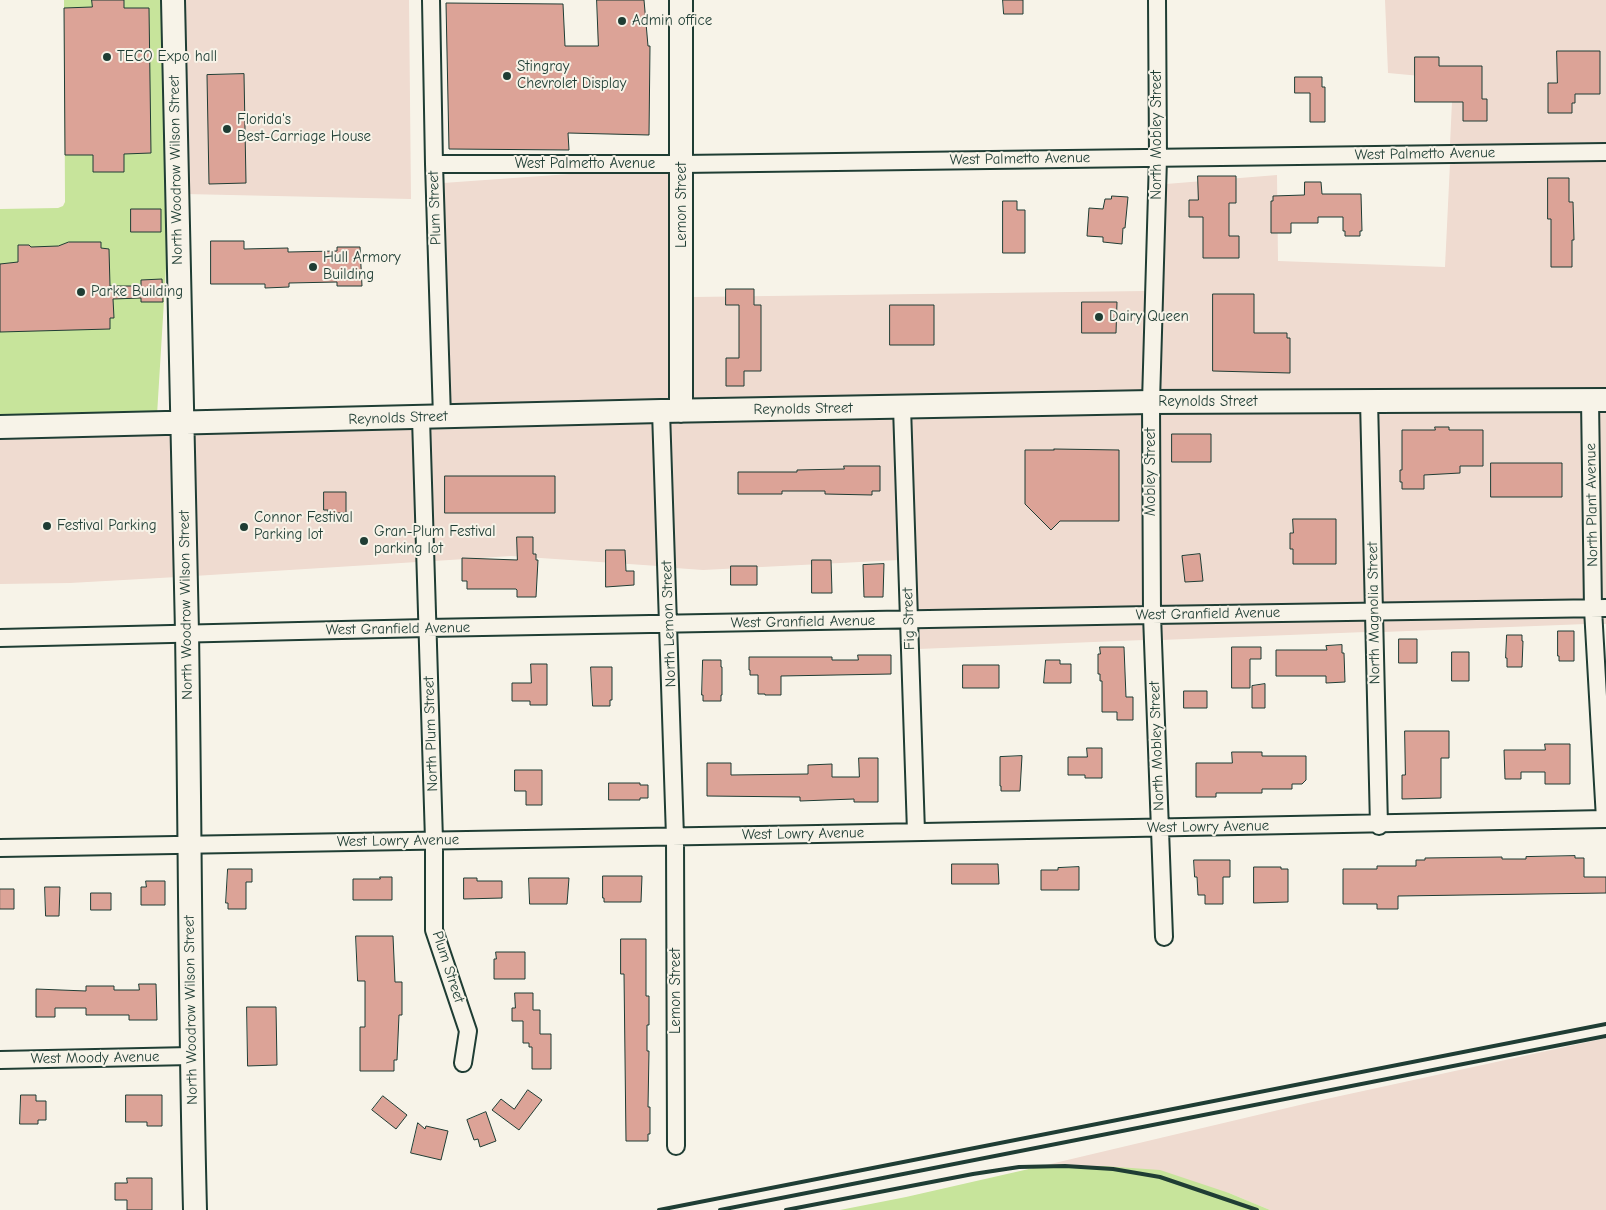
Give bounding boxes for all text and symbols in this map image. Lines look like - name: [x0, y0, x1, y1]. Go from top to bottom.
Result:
- place label: Admin office: [632, 12, 712, 30]
- marker: Admin office: [616, 15, 628, 27]
- place label: TECO Expo hall: [117, 48, 217, 66]
- marker: TECO Expo hall: [101, 51, 113, 63]
- place label: Stingray Chevrolet Display: [517, 58, 627, 93]
- marker: Stingray Chevrolet Display: [501, 70, 513, 82]
- street label: North Mobley Street: [1148, 70, 1166, 200]
- street label: North Woodrow Wilson Street: [165, 75, 187, 265]
- place label: Florida's Best-Carriage House: [237, 111, 371, 146]
- marker: Florida's Best-Carriage House: [221, 123, 233, 135]
- street label: West Palmetto Avenue: [1355, 144, 1495, 164]
- street label: West Palmetto Avenue: [950, 149, 1090, 169]
- street label: West Palmetto Avenue: [515, 155, 655, 173]
- street label: Lemon Street: [673, 162, 691, 248]
- street label: Plum Street: [425, 171, 445, 245]
- place label: Hull Armory Building: [323, 249, 401, 284]
- marker: Hull Armory Building: [307, 261, 319, 273]
- place label: Parke Building: [91, 283, 183, 301]
- marker: Parke Building: [75, 286, 87, 298]
- place label: Dairy Queen: [1109, 308, 1189, 326]
- marker: Dairy Queen: [1093, 311, 1105, 323]
- street label: Reynolds Street: [1158, 393, 1258, 411]
- street label: Reynolds Street: [753, 399, 853, 419]
- street label: Reynolds Street: [348, 407, 448, 429]
- street label: Mobley Street: [1142, 428, 1160, 516]
- street label: North Plant Avenue: [1582, 443, 1602, 567]
- place label: Connor Festival Parking lot: [254, 509, 353, 544]
- street label: North Woodrow Wilson Street: [175, 510, 197, 700]
- place label: Festival Parking: [57, 517, 157, 535]
- marker: Festival Parking: [41, 520, 53, 532]
- marker: Connor Festival Parking lot: [238, 521, 250, 533]
- place label: Gran-Plum Festival parking lot: [374, 523, 495, 558]
- marker: Gran-Plum Festival parking lot: [358, 535, 370, 547]
- street label: North Magnolia Street: [1364, 542, 1384, 684]
- street label: North Lemon Street: [658, 560, 680, 688]
- street label: Fig Street: [899, 587, 919, 651]
- street label: West Granfield Avenue: [1136, 604, 1280, 624]
- street label: West Granfield Avenue: [731, 612, 875, 632]
- street label: West Granfield Avenue: [326, 619, 470, 639]
- street label: North Plum Street: [420, 676, 442, 792]
- street label: North Mobley Street: [1146, 681, 1168, 811]
- street label: West Lowry Avenue: [1147, 817, 1269, 837]
- street label: West Lowry Avenue: [742, 824, 864, 844]
- street label: West Lowry Avenue: [337, 831, 459, 851]
- street label: North Woodrow Wilson Street: [180, 915, 202, 1105]
- street label: Plum Street: [428, 929, 468, 1005]
- street label: Lemon Street: [667, 948, 685, 1034]
- street label: West Moody Avenue: [30, 1048, 160, 1068]

